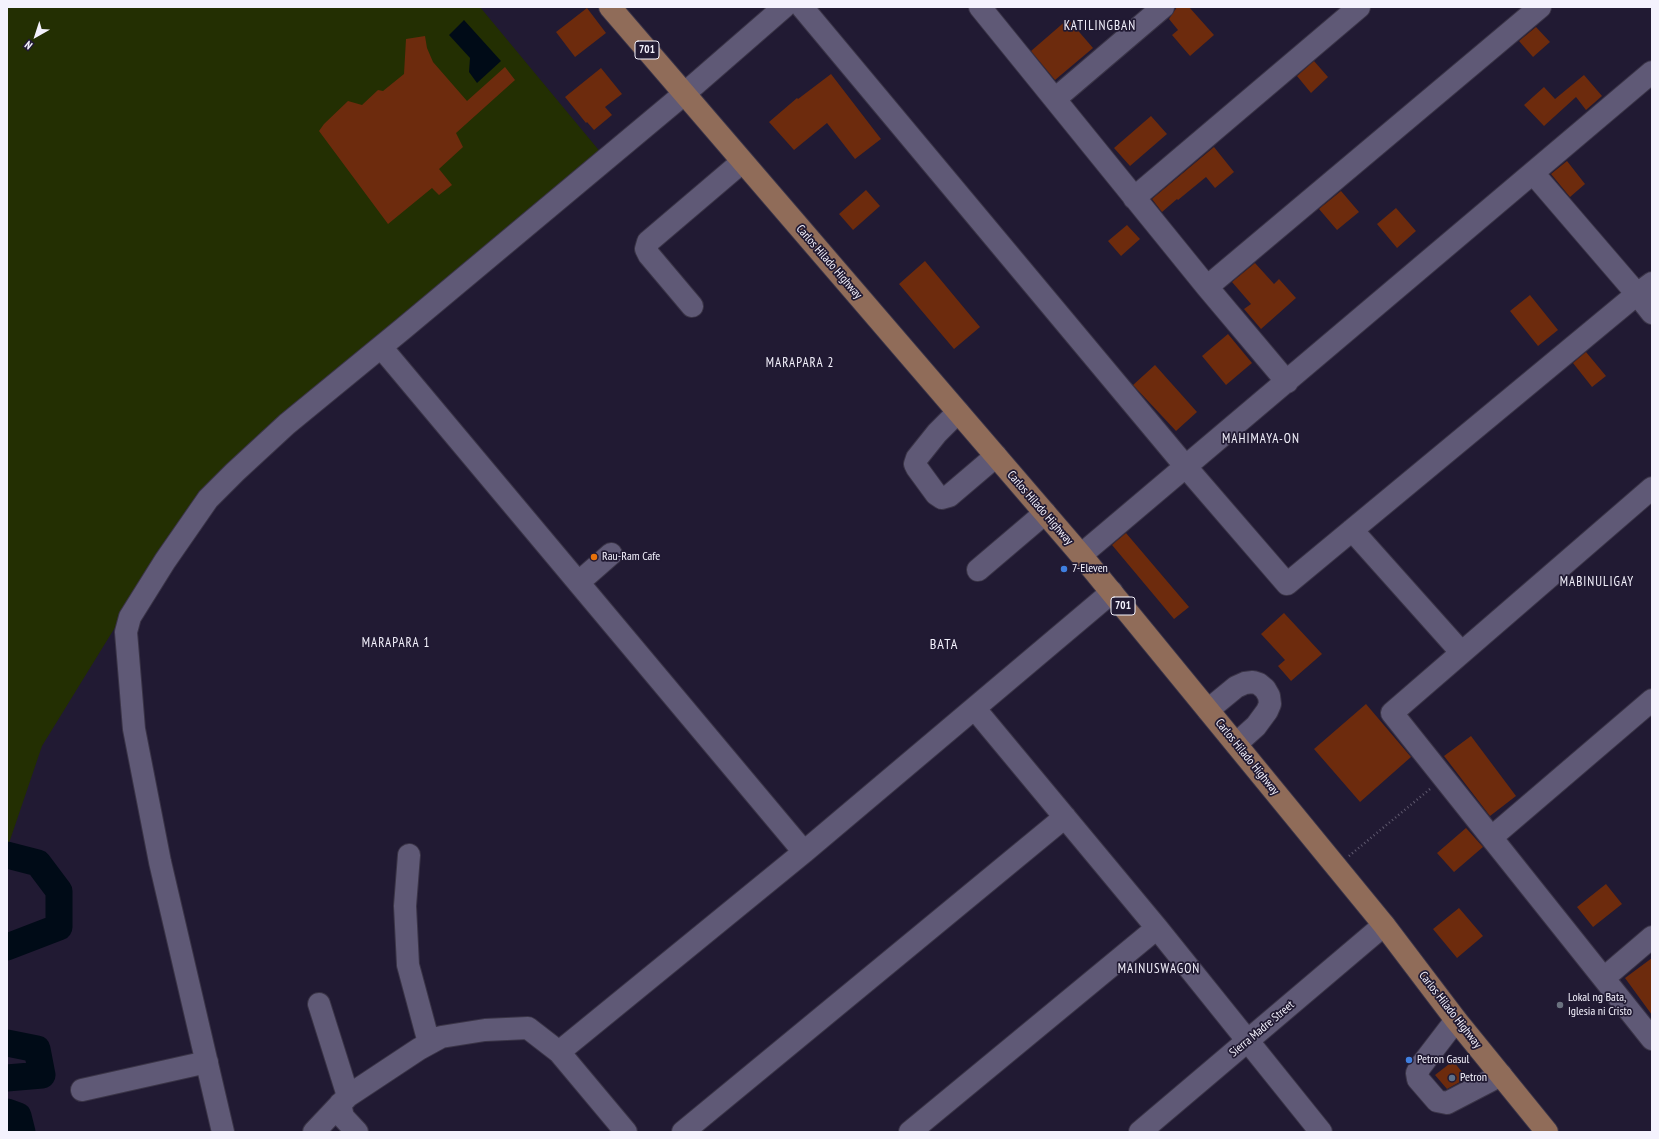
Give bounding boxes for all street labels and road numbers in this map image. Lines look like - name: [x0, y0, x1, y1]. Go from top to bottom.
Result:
- road number: 701: [635, 41, 659, 59]
- street label: Carlos Hilado Highway: [793, 222, 865, 302]
- street label: Carlos Hilado Highway: [1004, 468, 1076, 548]
- road number: 701: [1111, 597, 1135, 615]
- street label: Carlos Hilado Highway: [1212, 716, 1282, 798]
- street label: Carlos Hilado Highway: [1416, 969, 1484, 1051]
- street label: Sierra Madre Street: [1227, 998, 1297, 1060]

